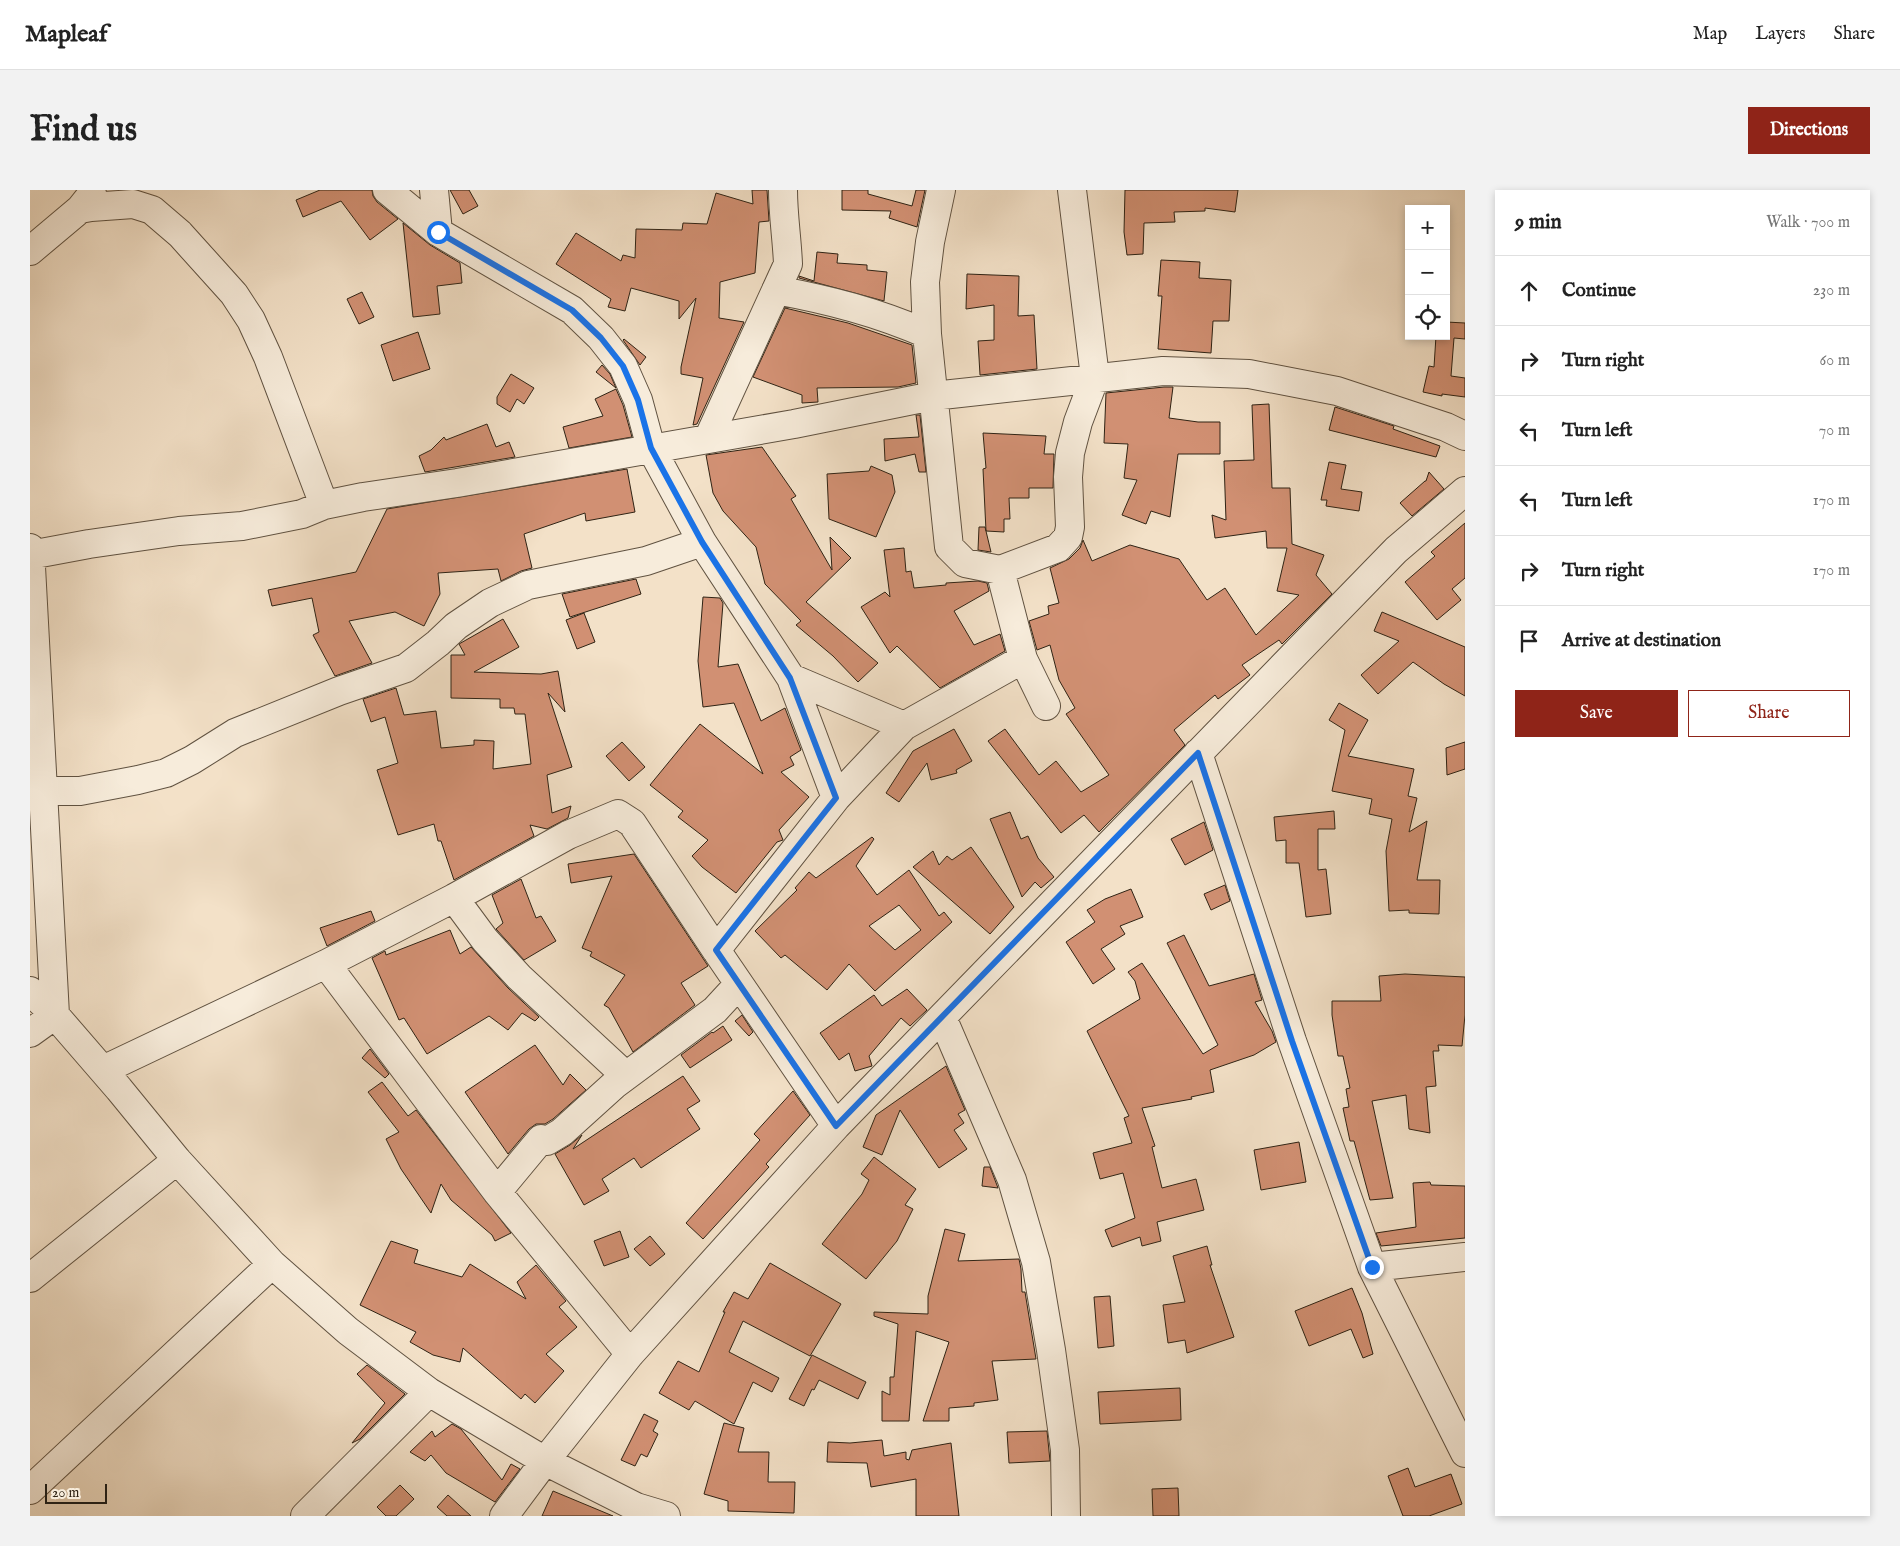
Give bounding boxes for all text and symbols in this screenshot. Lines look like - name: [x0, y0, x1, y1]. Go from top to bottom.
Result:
- text: Mapleaf: [25, 19, 107, 50]
- text: Map: [1693, 23, 1727, 46]
- text: Layers: [1755, 23, 1806, 46]
- text: Share: [1834, 23, 1875, 46]
- button: Directions: [1748, 107, 1870, 154]
- text: Find us: [30, 108, 137, 153]
- map controls: [1405, 205, 1450, 340]
- button: +: [1405, 205, 1450, 250]
- text: 9 min: [1515, 209, 1562, 236]
- text: Walk · 700 m: [1766, 213, 1850, 233]
- route start: [427, 221, 450, 244]
- button: −: [1405, 250, 1450, 295]
- icon: ahead: [1515, 277, 1543, 305]
- text: Continue: [1562, 279, 1636, 303]
- text: 230 m: [1813, 281, 1850, 301]
- button: locate: [1405, 295, 1450, 340]
- icon: right: [1515, 347, 1543, 375]
- text: Turn right: [1562, 349, 1644, 373]
- text: 60 m: [1820, 351, 1850, 371]
- icon: left: [1515, 417, 1543, 445]
- text: Turn left: [1562, 419, 1633, 443]
- text: 70 m: [1819, 421, 1850, 441]
- icon: left: [1515, 487, 1543, 515]
- text: Turn left: [1562, 489, 1633, 513]
- text: 170 m: [1813, 491, 1850, 511]
- icon: right: [1515, 557, 1543, 585]
- text: Turn right: [1562, 559, 1644, 583]
- text: 170 m: [1813, 561, 1850, 581]
- icon: arrive: [1515, 627, 1543, 655]
- text: Arrive at destination: [1562, 629, 1721, 653]
- button: Save: [1515, 690, 1678, 737]
- button: Share: [1688, 690, 1850, 737]
- route end: [1361, 1256, 1384, 1279]
- scale bar: [45, 1481, 108, 1504]
- text: 20 m: [52, 1484, 79, 1502]

